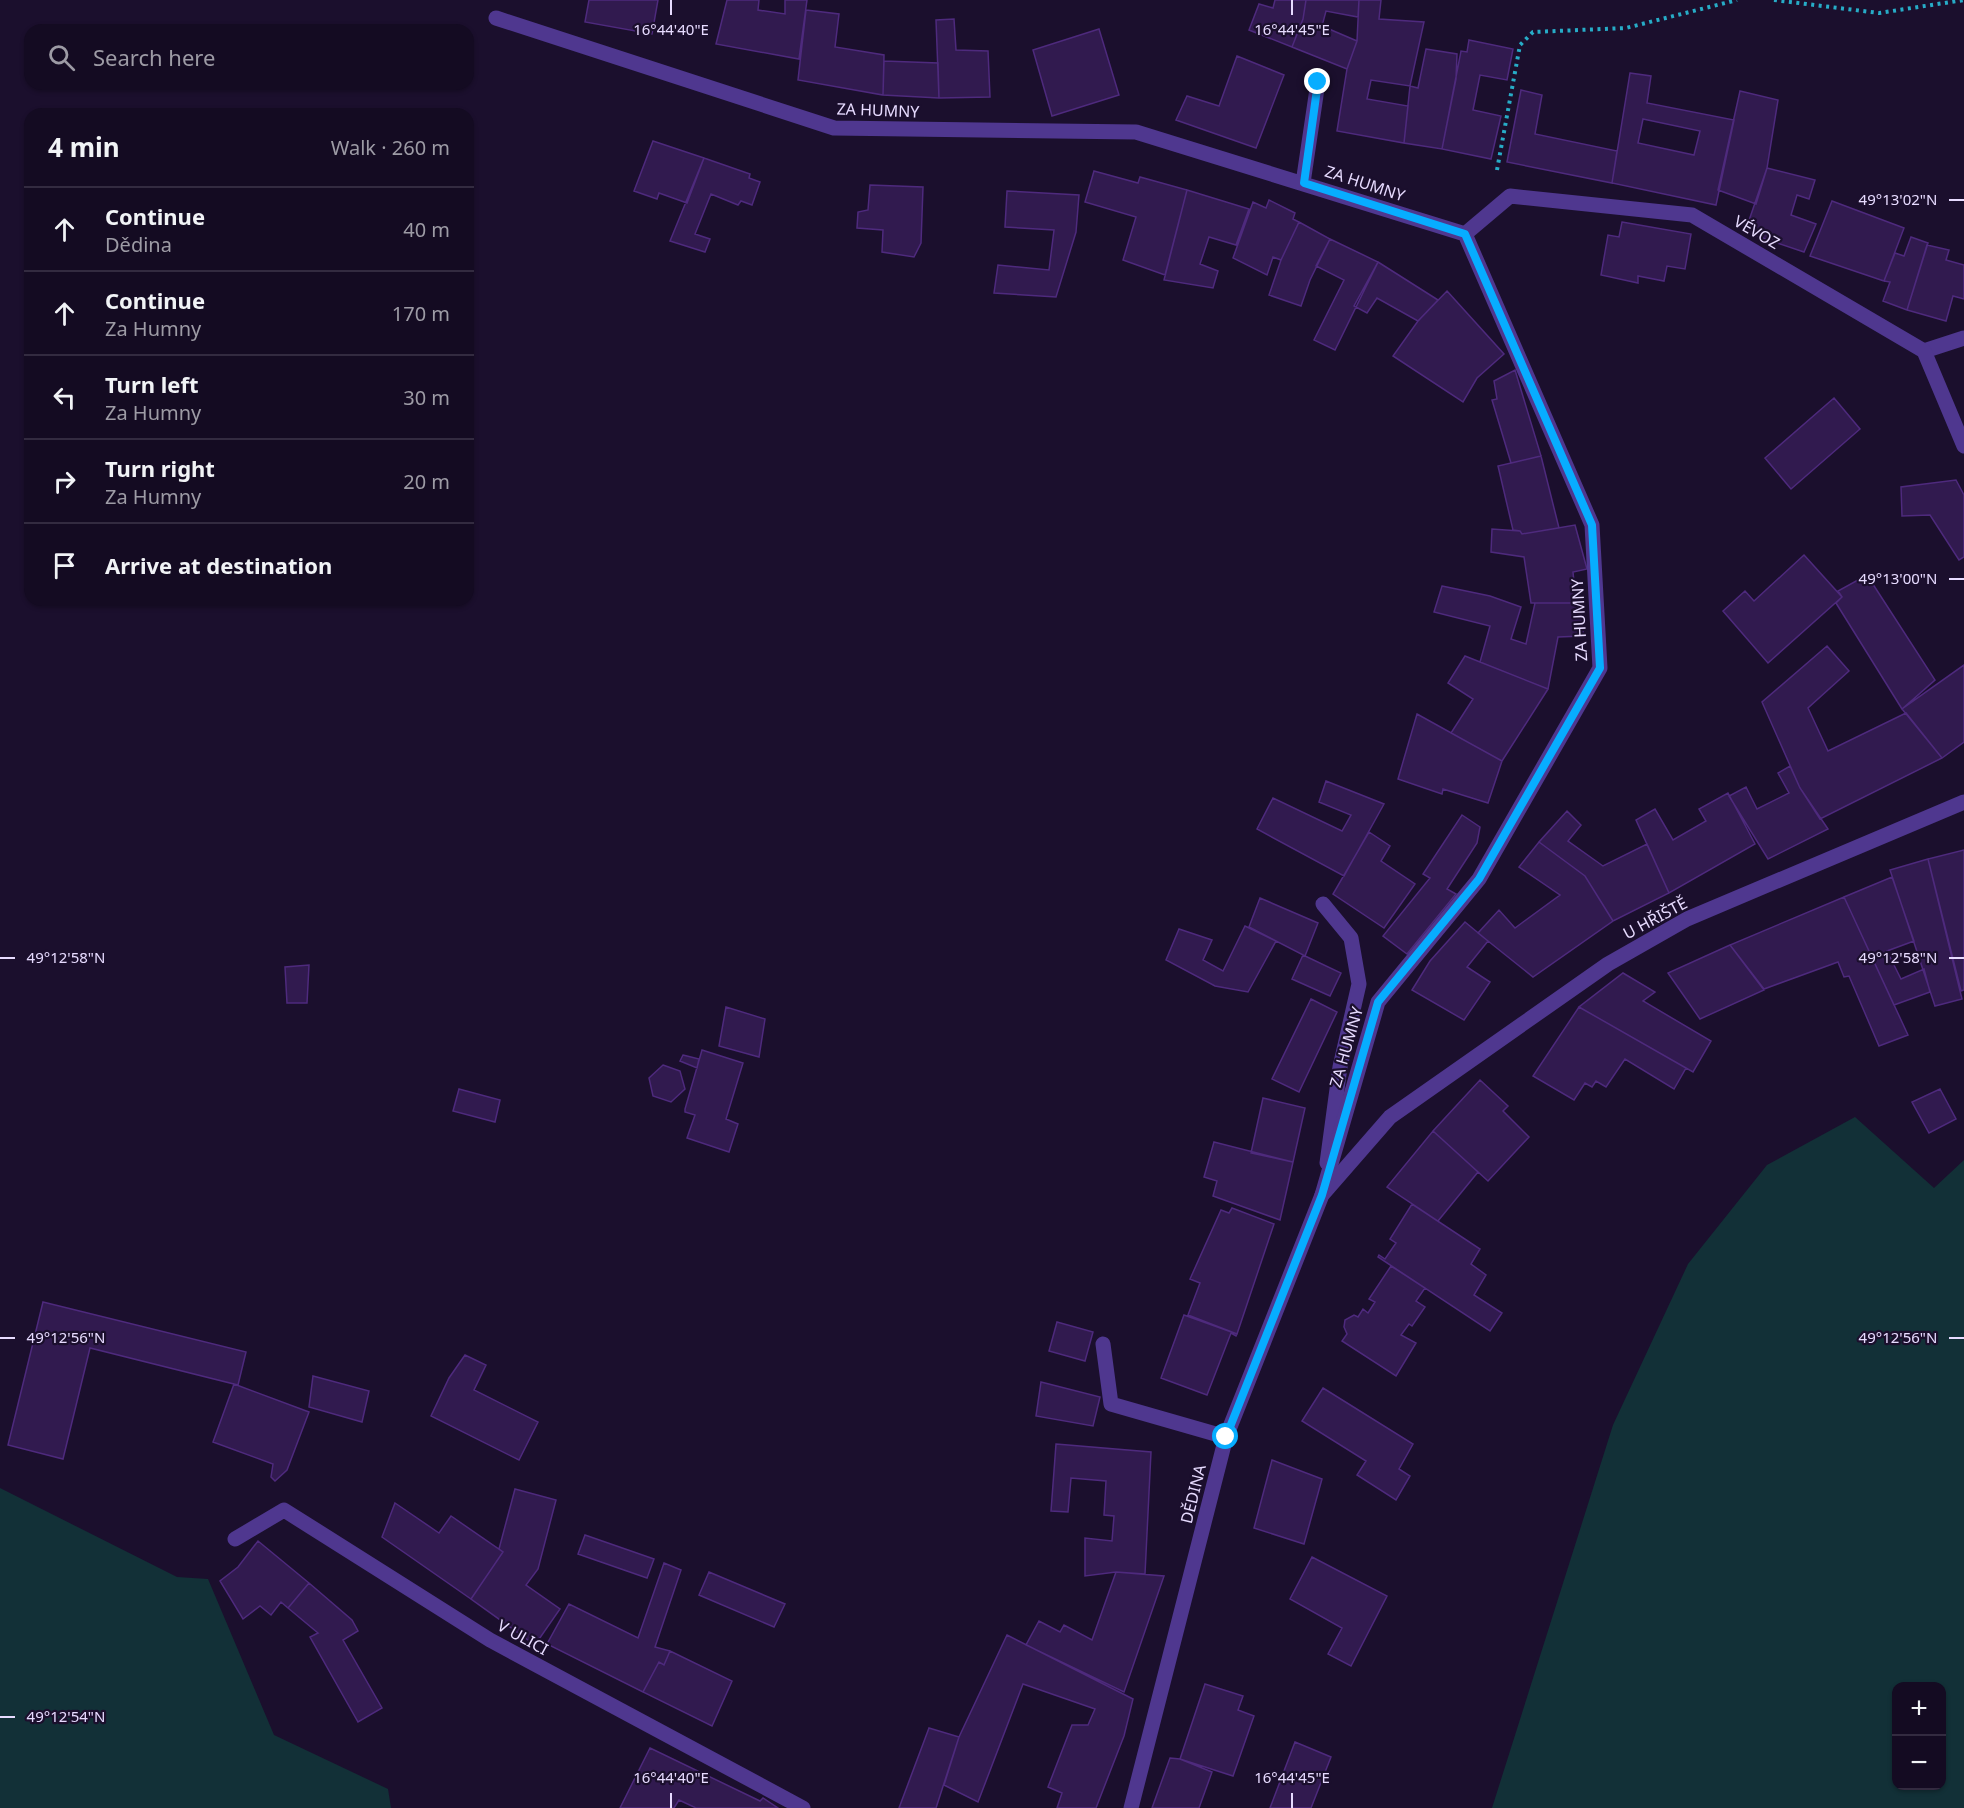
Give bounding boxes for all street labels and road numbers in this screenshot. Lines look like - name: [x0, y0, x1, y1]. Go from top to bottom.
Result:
- street label: ZA HUMNY: [836, 98, 921, 122]
- street label: ZA HUMNY: [1322, 160, 1409, 207]
- street label: VÉVOZ: [1730, 210, 1784, 254]
- street label: ZA HUMNY: [1566, 577, 1592, 662]
- street label: U HŘIŠTĚ: [1619, 892, 1691, 944]
- street label: ZA HUMNY: [1324, 1003, 1368, 1090]
- street label: DĚDINA: [1175, 1461, 1211, 1526]
- street label: V ULICI: [494, 1614, 552, 1660]

